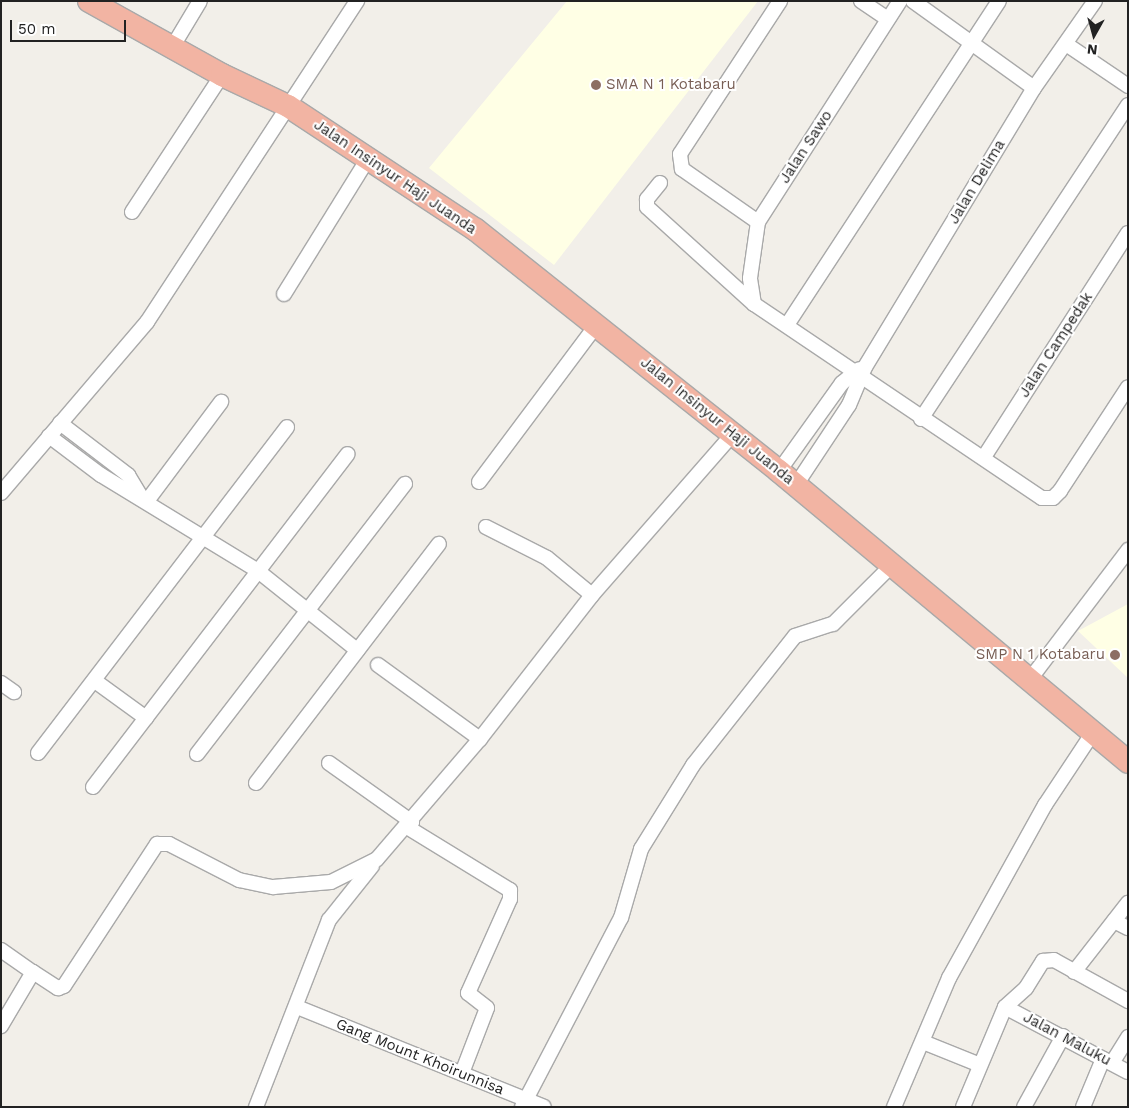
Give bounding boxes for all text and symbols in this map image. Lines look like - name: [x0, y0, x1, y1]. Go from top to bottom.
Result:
- scale bar: [12, 10, 129, 42]
- north arrow: [1069, 10, 1119, 60]
- text: 50 m: [18, 20, 55, 38]
- text: N: [1086, 41, 1098, 58]
- place label: SMA N 1 Kotabaru: [606, 76, 737, 94]
- marker: SMA N 1 Kotabaru: [590, 79, 602, 91]
- street label: Jalan Sawo: [776, 107, 836, 187]
- street label: Jalan Insinyur Haji Juanda: [310, 116, 480, 238]
- street label: Jalan Delima: [945, 137, 1009, 227]
- street label: Jalan Campedak: [1015, 289, 1097, 401]
- street label: Jalan Insinyur Haji Juanda: [636, 353, 798, 489]
- place label: SMP N 1 Kotabaru: [975, 646, 1105, 664]
- marker: SMP N 1 Kotabaru: [1109, 649, 1121, 661]
- street label: Jalan Maluku: [1020, 1008, 1114, 1070]
- street label: Gang Mount Khoirunnisa: [333, 1015, 507, 1099]

